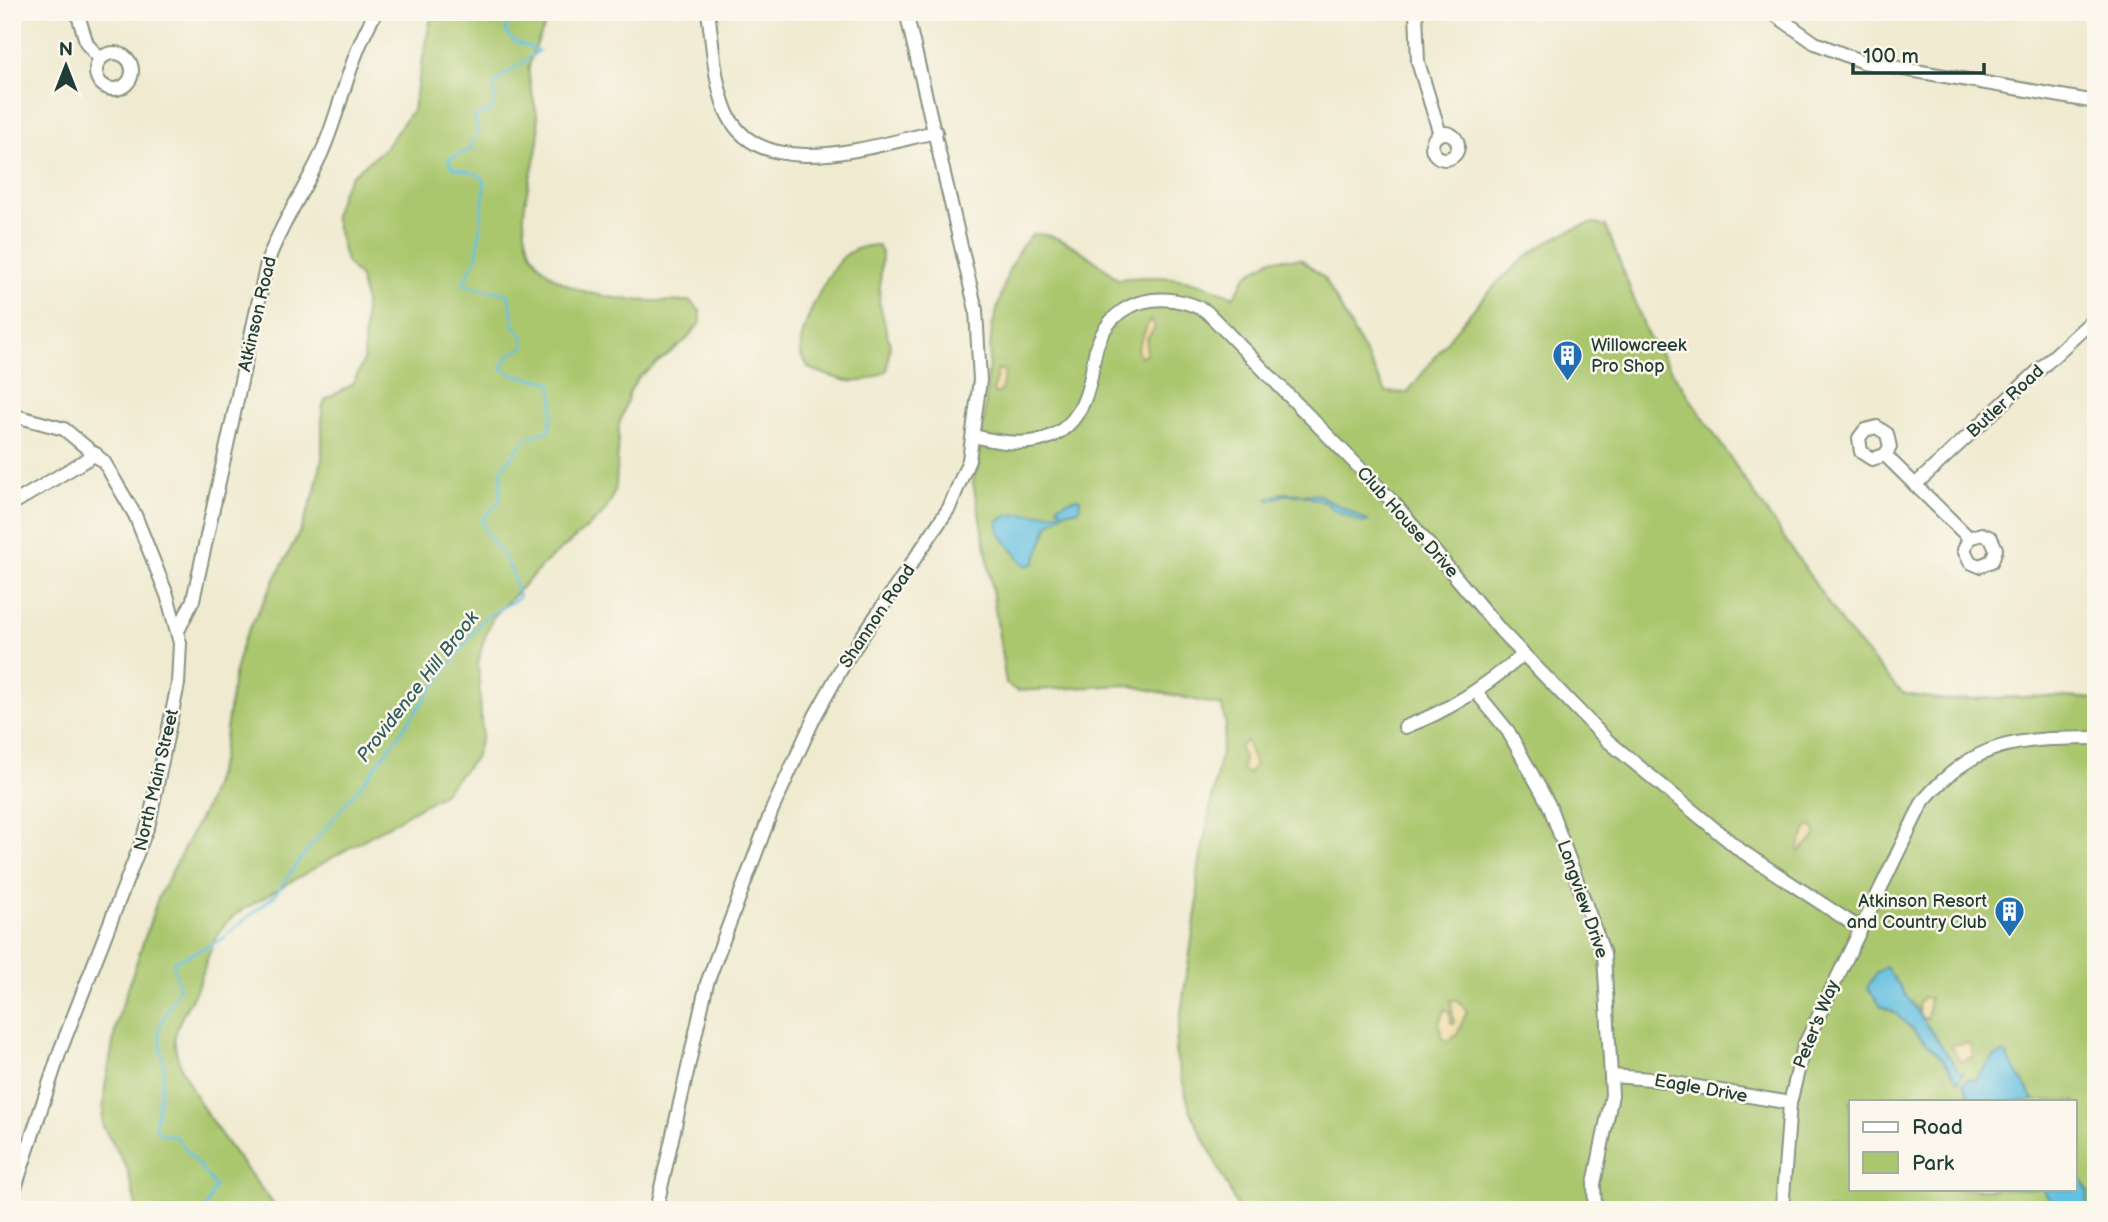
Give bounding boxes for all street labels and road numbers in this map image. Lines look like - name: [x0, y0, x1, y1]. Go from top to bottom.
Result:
- street label: Atkinson Road: [234, 255, 281, 374]
- street label: Butler Road: [1963, 360, 2048, 442]
- street label: Club House Drive: [1352, 463, 1463, 582]
- street label: Shannon Road: [835, 561, 920, 672]
- street label: North Main Street: [130, 707, 183, 853]
- street label: Longview Drive: [1553, 837, 1613, 961]
- street label: Peter's Way: [1789, 976, 1844, 1072]
- street label: Eagle Drive: [1653, 1070, 1749, 1107]

